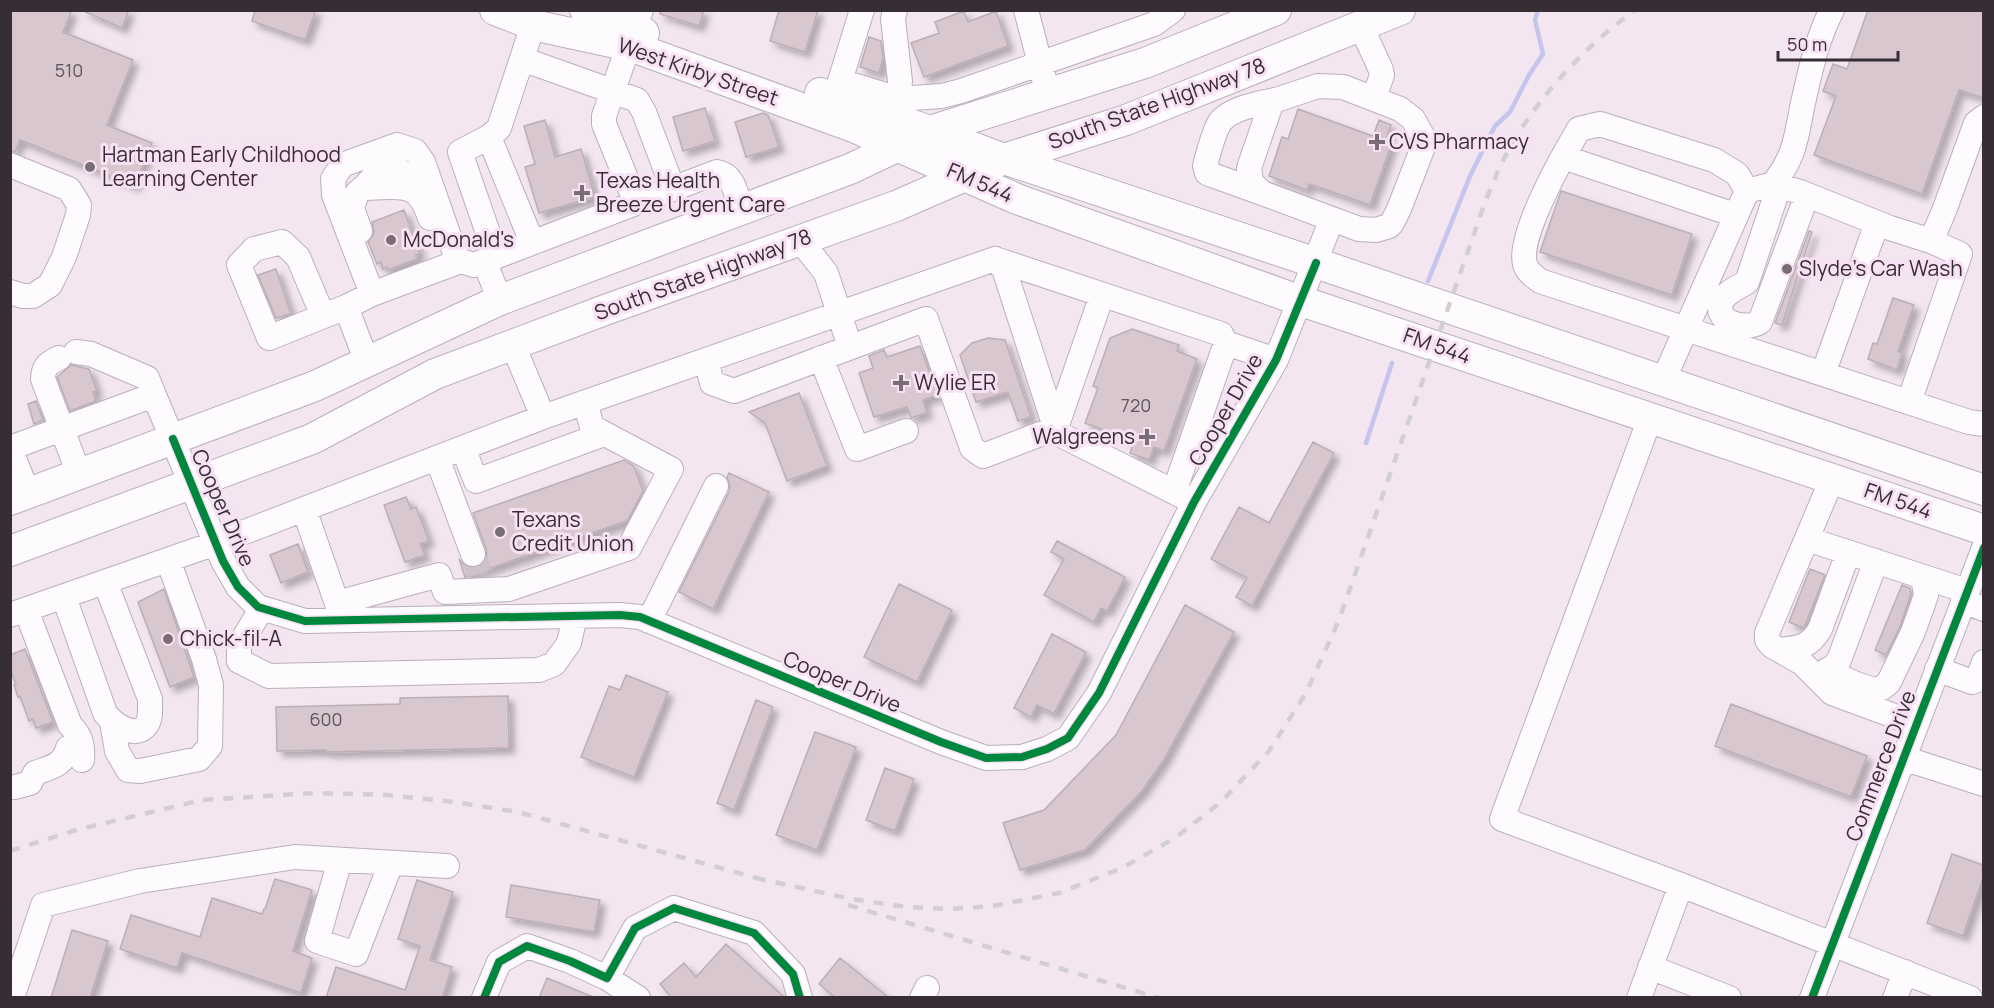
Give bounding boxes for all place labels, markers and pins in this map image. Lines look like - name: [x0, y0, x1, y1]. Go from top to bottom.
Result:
- place label: CVS Pharmacy: [1389, 127, 1529, 155]
- marker: CVS Pharmacy: [1370, 135, 1384, 149]
- place label: Hartman Early Childhood Learning Center: [102, 140, 341, 192]
- marker: Hartman Early Childhood Learning Center: [83, 160, 97, 174]
- place label: Texas Health Breeze Urgent Care: [596, 166, 785, 218]
- marker: Texas Health Breeze Urgent Care: [573, 184, 591, 202]
- place label: McDonald's: [403, 225, 514, 253]
- marker: McDonald's: [384, 233, 398, 247]
- place label: Slyde's Car Wash: [1799, 254, 1963, 282]
- marker: Slyde's Car Wash: [1780, 262, 1794, 276]
- place label: Wylie ER: [914, 368, 996, 396]
- marker: Wylie ER: [892, 374, 910, 392]
- place label: Walgreens: [1032, 422, 1135, 450]
- marker: Walgreens: [1140, 430, 1154, 444]
- place label: Texans Credit Union: [512, 505, 634, 557]
- marker: Texans Credit Union: [493, 525, 507, 539]
- place label: Chick-fil-A: [180, 624, 282, 652]
- marker: Chick-fil-A: [161, 632, 175, 646]

